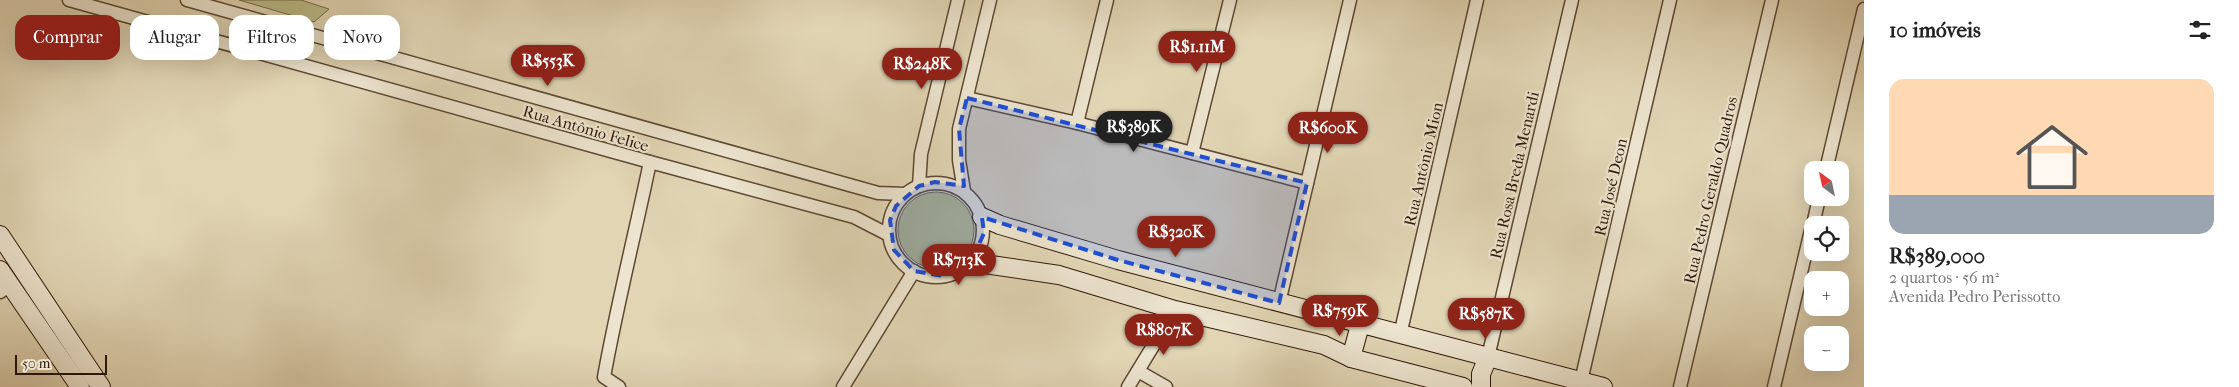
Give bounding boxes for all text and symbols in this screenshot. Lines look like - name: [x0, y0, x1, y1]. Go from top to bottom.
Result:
- chip: Comprar: [15, 15, 120, 60]
- chip: Alugar: [130, 15, 219, 60]
- chip: Filtros: [229, 15, 314, 60]
- chip: Novo: [324, 15, 400, 60]
- icon: filters: [2186, 16, 2214, 44]
- text: 10 imóveis: [1889, 18, 1981, 42]
- pin: R$1.11M: [1151, 30, 1243, 73]
- text: R$1.11M: [1169, 37, 1225, 56]
- pin: R$553K: [507, 44, 589, 87]
- pin: R$248K: [881, 48, 963, 90]
- text: R$553K: [522, 51, 574, 70]
- text: R$248K: [893, 54, 951, 73]
- street label: Rua Rosa Breda Menardi: [1486, 89, 1543, 261]
- street label: Rua Pedro Geraldo Quadros: [1680, 95, 1741, 286]
- street label: Rua Antônio Mion: [1400, 100, 1447, 228]
- street label: Rua Antônio Felice: [521, 101, 651, 156]
- pin: R$389K: [1093, 110, 1175, 153]
- pin: R$600K: [1287, 112, 1369, 154]
- icon: home: [2007, 112, 2097, 202]
- text: R$389K: [1106, 117, 1162, 136]
- text: R$600K: [1299, 118, 1357, 137]
- street label: Rua José Deon: [1590, 136, 1631, 238]
- north arrow: [1804, 161, 1849, 206]
- map controls: [1804, 161, 1849, 371]
- pin: R$320K: [1135, 216, 1217, 258]
- button: locate: [1804, 216, 1849, 261]
- text: R$320K: [1148, 222, 1204, 241]
- pin: R$713K: [918, 244, 1000, 286]
- text: R$389,000: [1889, 244, 1985, 268]
- text: R$713K: [933, 250, 985, 269]
- text: 2 quartos · 56 m²: [1889, 268, 1999, 287]
- button: +: [1804, 271, 1849, 316]
- text: Avenida Pedro Perissotto: [1889, 287, 2060, 306]
- pin: R$759K: [1299, 294, 1381, 337]
- pin: R$587K: [1445, 298, 1527, 340]
- text: R$759K: [1312, 301, 1368, 320]
- text: R$587K: [1459, 304, 1513, 323]
- pin: R$807K: [1123, 314, 1205, 356]
- text: R$807K: [1136, 320, 1192, 339]
- button: −: [1804, 326, 1849, 371]
- scale bar: [15, 352, 108, 375]
- text: 50 m: [22, 355, 50, 372]

